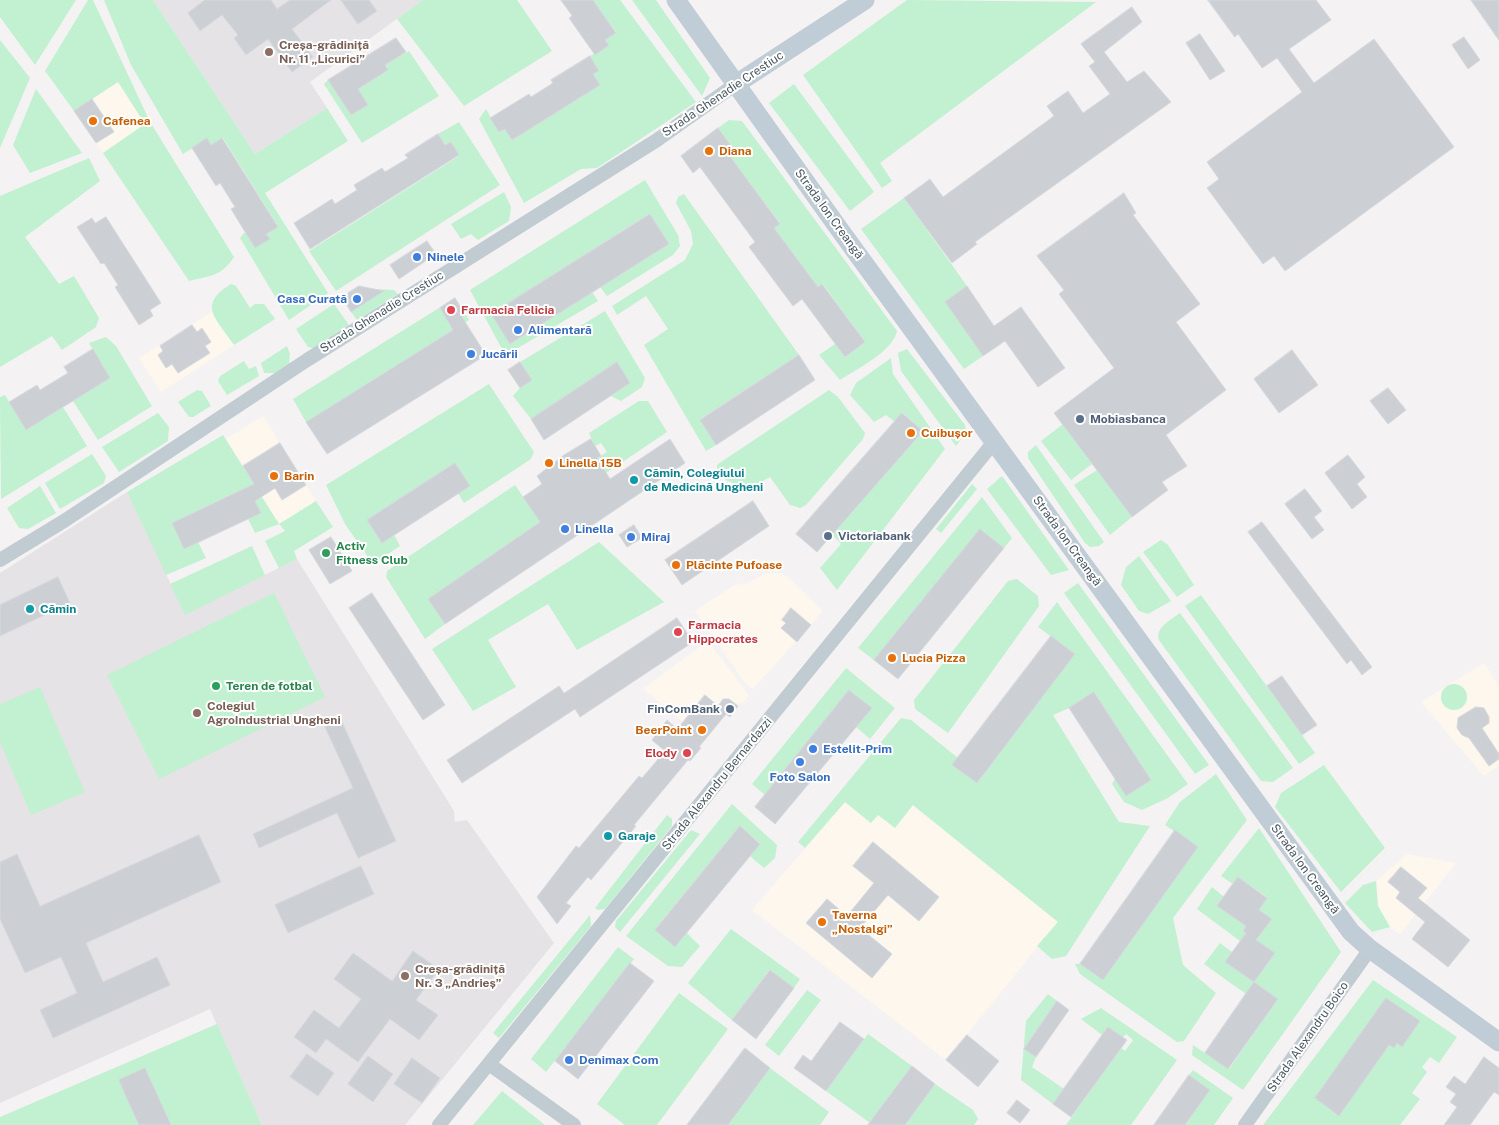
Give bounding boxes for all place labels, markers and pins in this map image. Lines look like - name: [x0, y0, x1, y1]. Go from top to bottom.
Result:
- place label: Creșa-grădiniță Nr. 11 „Licurici”: [279, 38, 369, 66]
- marker: Creșa-grădiniță Nr. 11 „Licurici”: [263, 46, 275, 58]
- place label: Cafenea: [103, 114, 151, 128]
- marker: Cafenea: [87, 115, 99, 127]
- place label: Diana: [719, 144, 752, 158]
- marker: Diana: [703, 145, 715, 157]
- place label: Ninele: [427, 250, 464, 264]
- marker: Ninele: [411, 251, 423, 263]
- place label: Casa Curată: [277, 292, 347, 306]
- marker: Casa Curată: [351, 293, 363, 305]
- place label: Farmacia Felicia: [461, 303, 554, 317]
- marker: Farmacia Felicia: [445, 304, 457, 316]
- place label: Alimentară: [528, 323, 592, 337]
- marker: Alimentară: [512, 324, 524, 336]
- place label: Jucării: [481, 347, 518, 361]
- marker: Jucării: [465, 348, 477, 360]
- place label: Mobiasbanca: [1090, 412, 1166, 426]
- marker: Mobiasbanca: [1074, 413, 1086, 425]
- place label: Cuibușor: [921, 426, 973, 440]
- marker: Cuibușor: [905, 427, 917, 439]
- place label: Linella 15B: [559, 456, 622, 470]
- marker: Linella 15B: [543, 457, 555, 469]
- place label: Cămin, Colegiului de Medicină Ungheni: [644, 466, 763, 494]
- place label: Barin: [284, 469, 314, 483]
- marker: Barin: [268, 470, 280, 482]
- marker: Cămin, Colegiului de Medicină Ungheni: [628, 474, 640, 486]
- place label: Linella: [575, 522, 614, 536]
- marker: Linella: [559, 523, 571, 535]
- place label: Victoriabank: [838, 529, 911, 543]
- place label: Miraj: [641, 530, 670, 544]
- marker: Victoriabank: [822, 530, 834, 542]
- marker: Miraj: [625, 531, 637, 543]
- place label: Activ Fitness Club: [336, 539, 408, 567]
- marker: Activ Fitness Club: [320, 547, 332, 559]
- place label: Plăcinte Pufoase: [686, 558, 782, 572]
- marker: Plăcinte Pufoase: [670, 559, 682, 571]
- place label: Cămin: [40, 602, 76, 616]
- marker: Cămin: [24, 603, 36, 615]
- place label: Farmacia Hippocrates: [688, 618, 758, 646]
- marker: Farmacia Hippocrates: [672, 626, 684, 638]
- place label: Lucia Pizza: [902, 651, 965, 665]
- marker: Lucia Pizza: [886, 652, 898, 664]
- place label: Teren de fotbal: [226, 679, 312, 693]
- marker: Teren de fotbal: [210, 680, 222, 692]
- place label: Colegiul AgroIndustrial Ungheni: [207, 699, 341, 727]
- place label: FinComBank: [647, 702, 720, 716]
- marker: FinComBank: [724, 703, 736, 715]
- marker: Colegiul AgroIndustrial Ungheni: [191, 707, 203, 719]
- place label: BeerPoint: [635, 723, 692, 737]
- marker: BeerPoint: [696, 724, 708, 736]
- place label: Estelit-Prim: [823, 742, 892, 756]
- marker: Estelit-Prim: [807, 743, 819, 755]
- place label: Elody: [645, 746, 677, 760]
- marker: Elody: [681, 747, 693, 759]
- marker: Foto Salon: [794, 756, 806, 768]
- place label: Foto Salon: [770, 770, 830, 784]
- place label: Garaje: [618, 829, 656, 843]
- marker: Garaje: [602, 830, 614, 842]
- place label: Taverna „Nostalgi”: [832, 908, 893, 936]
- marker: Taverna „Nostalgi”: [816, 916, 828, 928]
- place label: Creșa-grădiniță Nr. 3 „Andrieș”: [415, 962, 505, 990]
- marker: Creșa-grădiniță Nr. 3 „Andrieș”: [399, 970, 411, 982]
- place label: Denimax Com: [579, 1053, 658, 1067]
- marker: Denimax Com: [563, 1054, 575, 1066]

